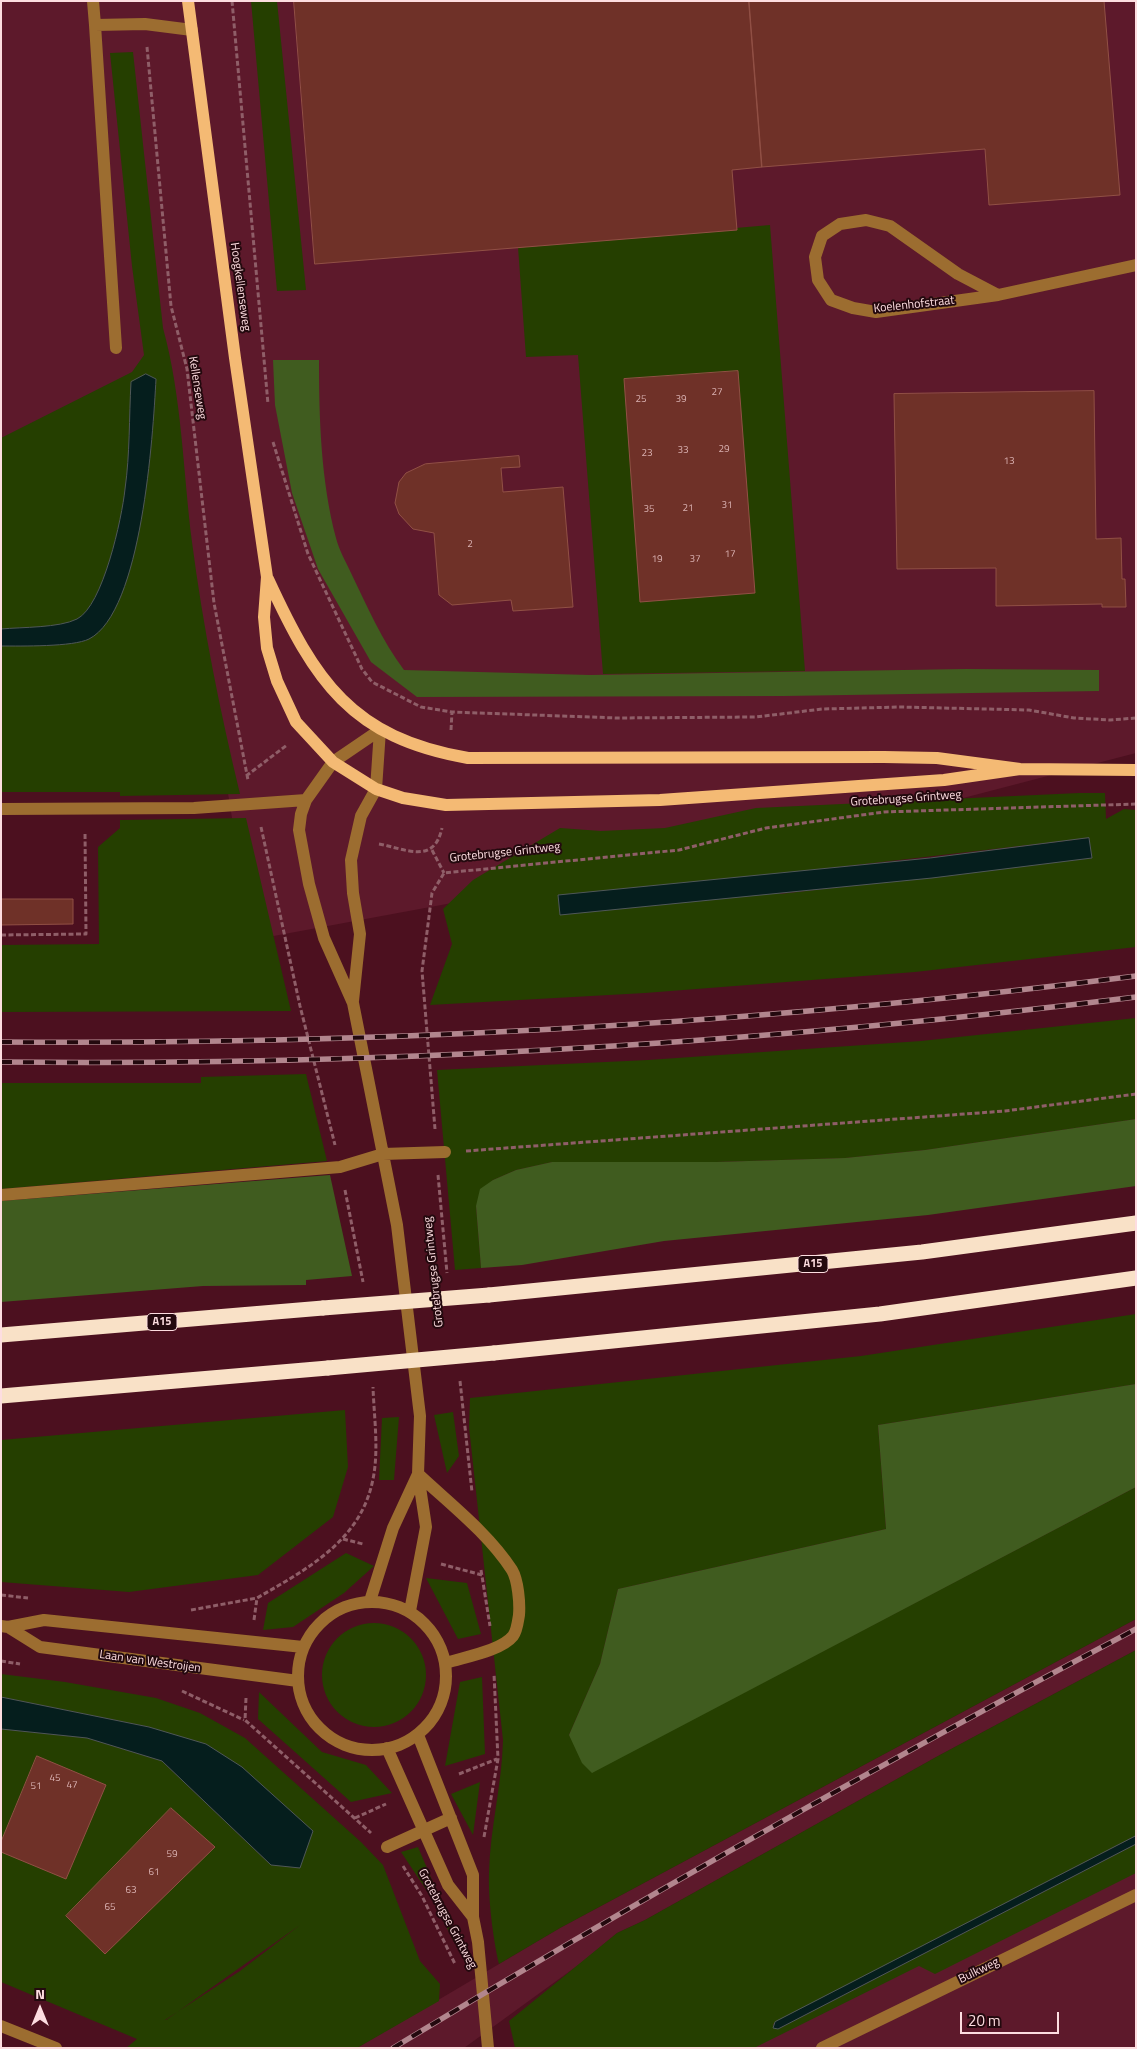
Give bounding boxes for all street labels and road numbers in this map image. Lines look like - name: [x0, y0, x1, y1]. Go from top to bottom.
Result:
- street label: Hoogkellenseweg: [227, 242, 253, 332]
- street label: Koelenhofstraat: [873, 294, 955, 316]
- street label: Kellenseweg: [185, 355, 209, 421]
- street label: Grotebrugse Grintweg: [850, 788, 962, 810]
- street label: Grotebrugse Grintweg: [449, 840, 561, 866]
- street label: Grotebrugse Grintweg: [421, 1216, 447, 1328]
- road number: A15: [798, 1256, 828, 1272]
- road number: A15: [147, 1314, 177, 1330]
- street label: Laan van Westroijen: [98, 1648, 202, 1676]
- street label: Grotebrugse Grintweg: [414, 1866, 480, 1972]
- street label: Bulkweg: [956, 1955, 1002, 1987]

